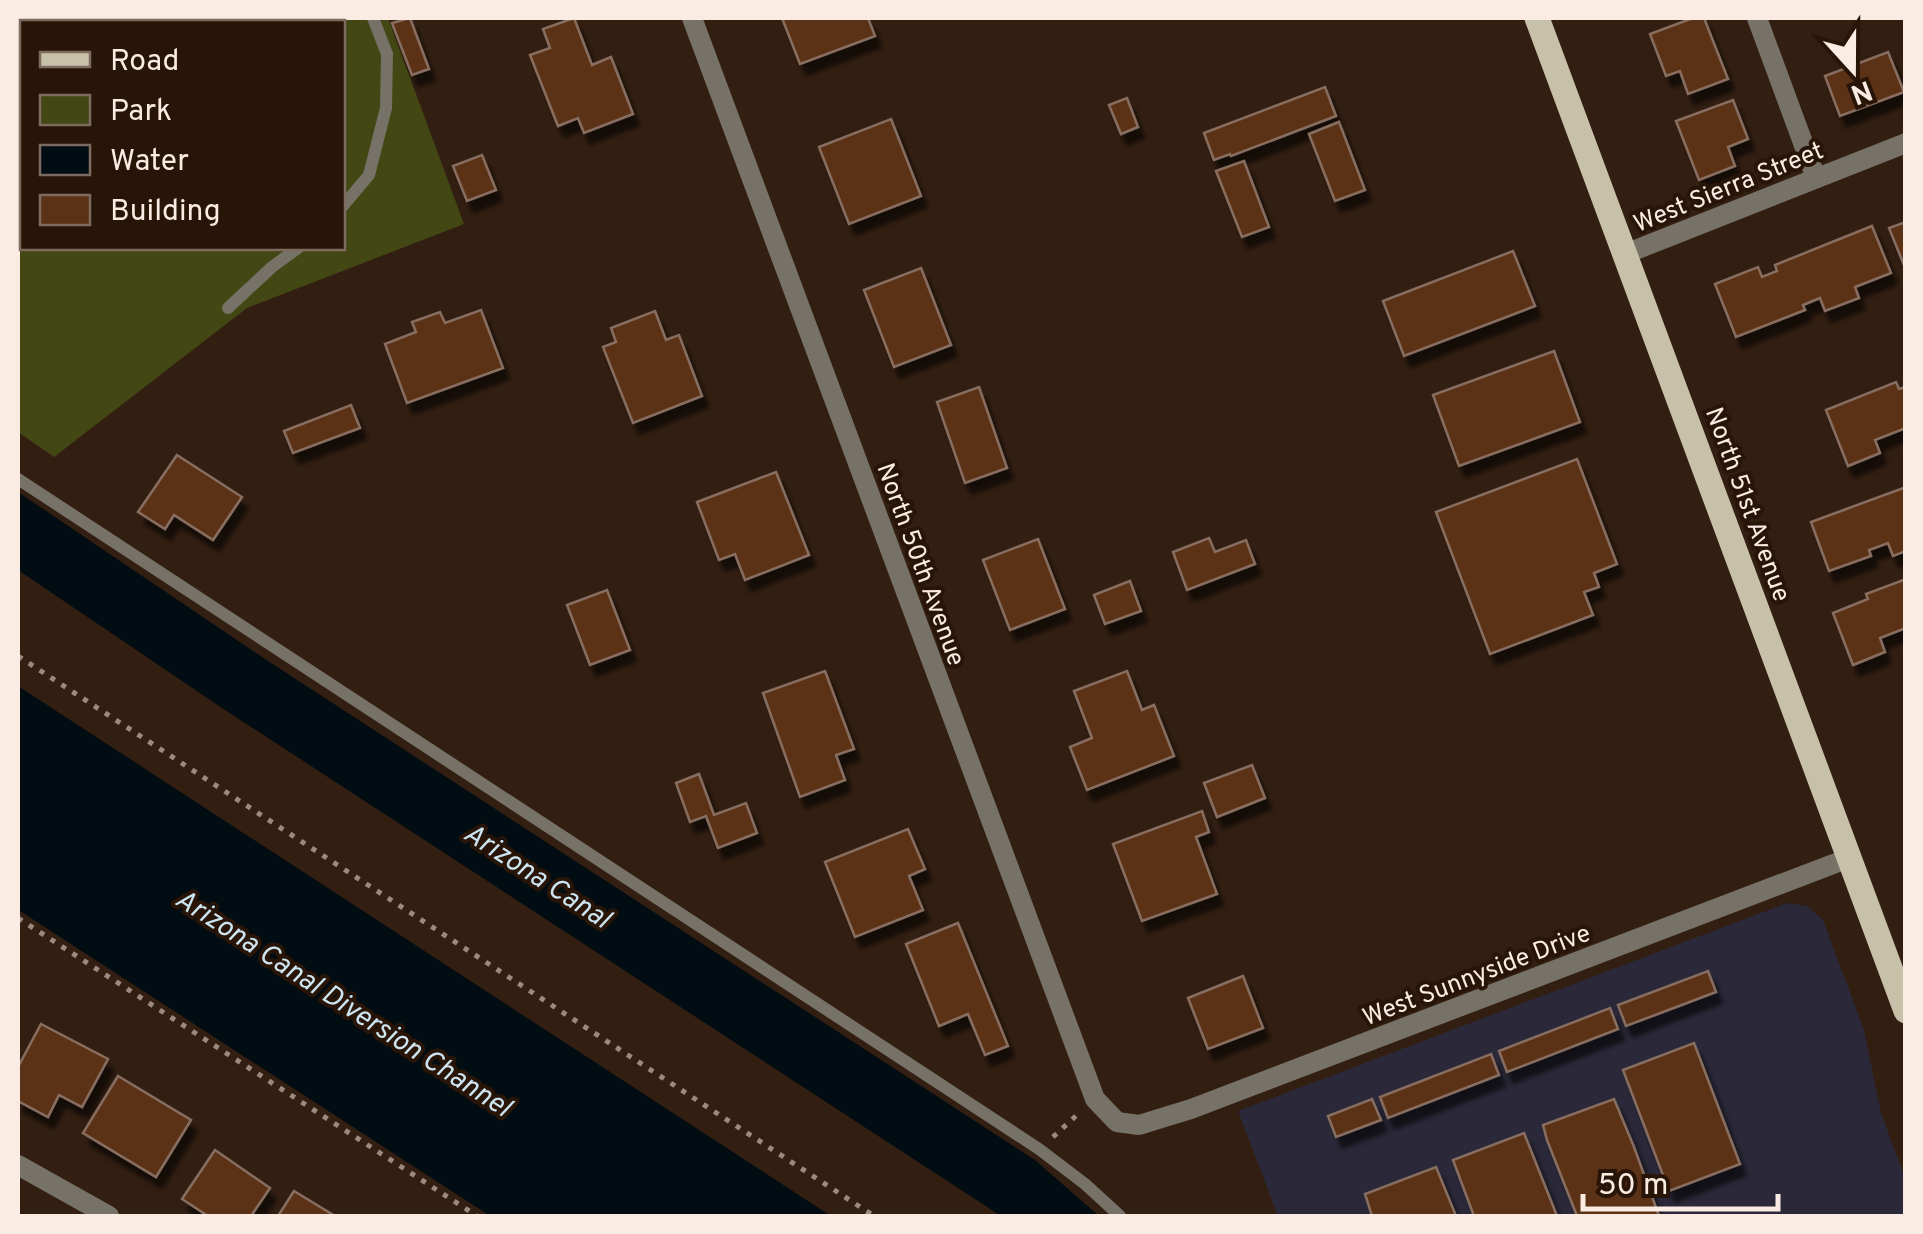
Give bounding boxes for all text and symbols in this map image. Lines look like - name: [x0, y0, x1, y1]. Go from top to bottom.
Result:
- legend: [20, 20, 345, 250]
- north arrow: [1803, 20, 1903, 120]
- text: Road: [110, 44, 179, 81]
- text: N: [1845, 70, 1877, 111]
- text: Park: [110, 94, 172, 131]
- street label: West Sierra Street: [1629, 136, 1829, 241]
- text: Water: [110, 144, 189, 181]
- text: Building: [110, 194, 221, 231]
- street label: North 51st Avenue: [1696, 404, 1796, 606]
- street label: North 50th Avenue: [868, 459, 971, 671]
- water label: Arizona Canal: [456, 817, 618, 939]
- water label: Arizona Canal Diversion Channel: [168, 882, 519, 1128]
- street label: West Sunnyside Drive: [1359, 919, 1596, 1035]
- scale bar: [1583, 1149, 1778, 1211]
- text: 50 m: [1598, 1168, 1668, 1205]

